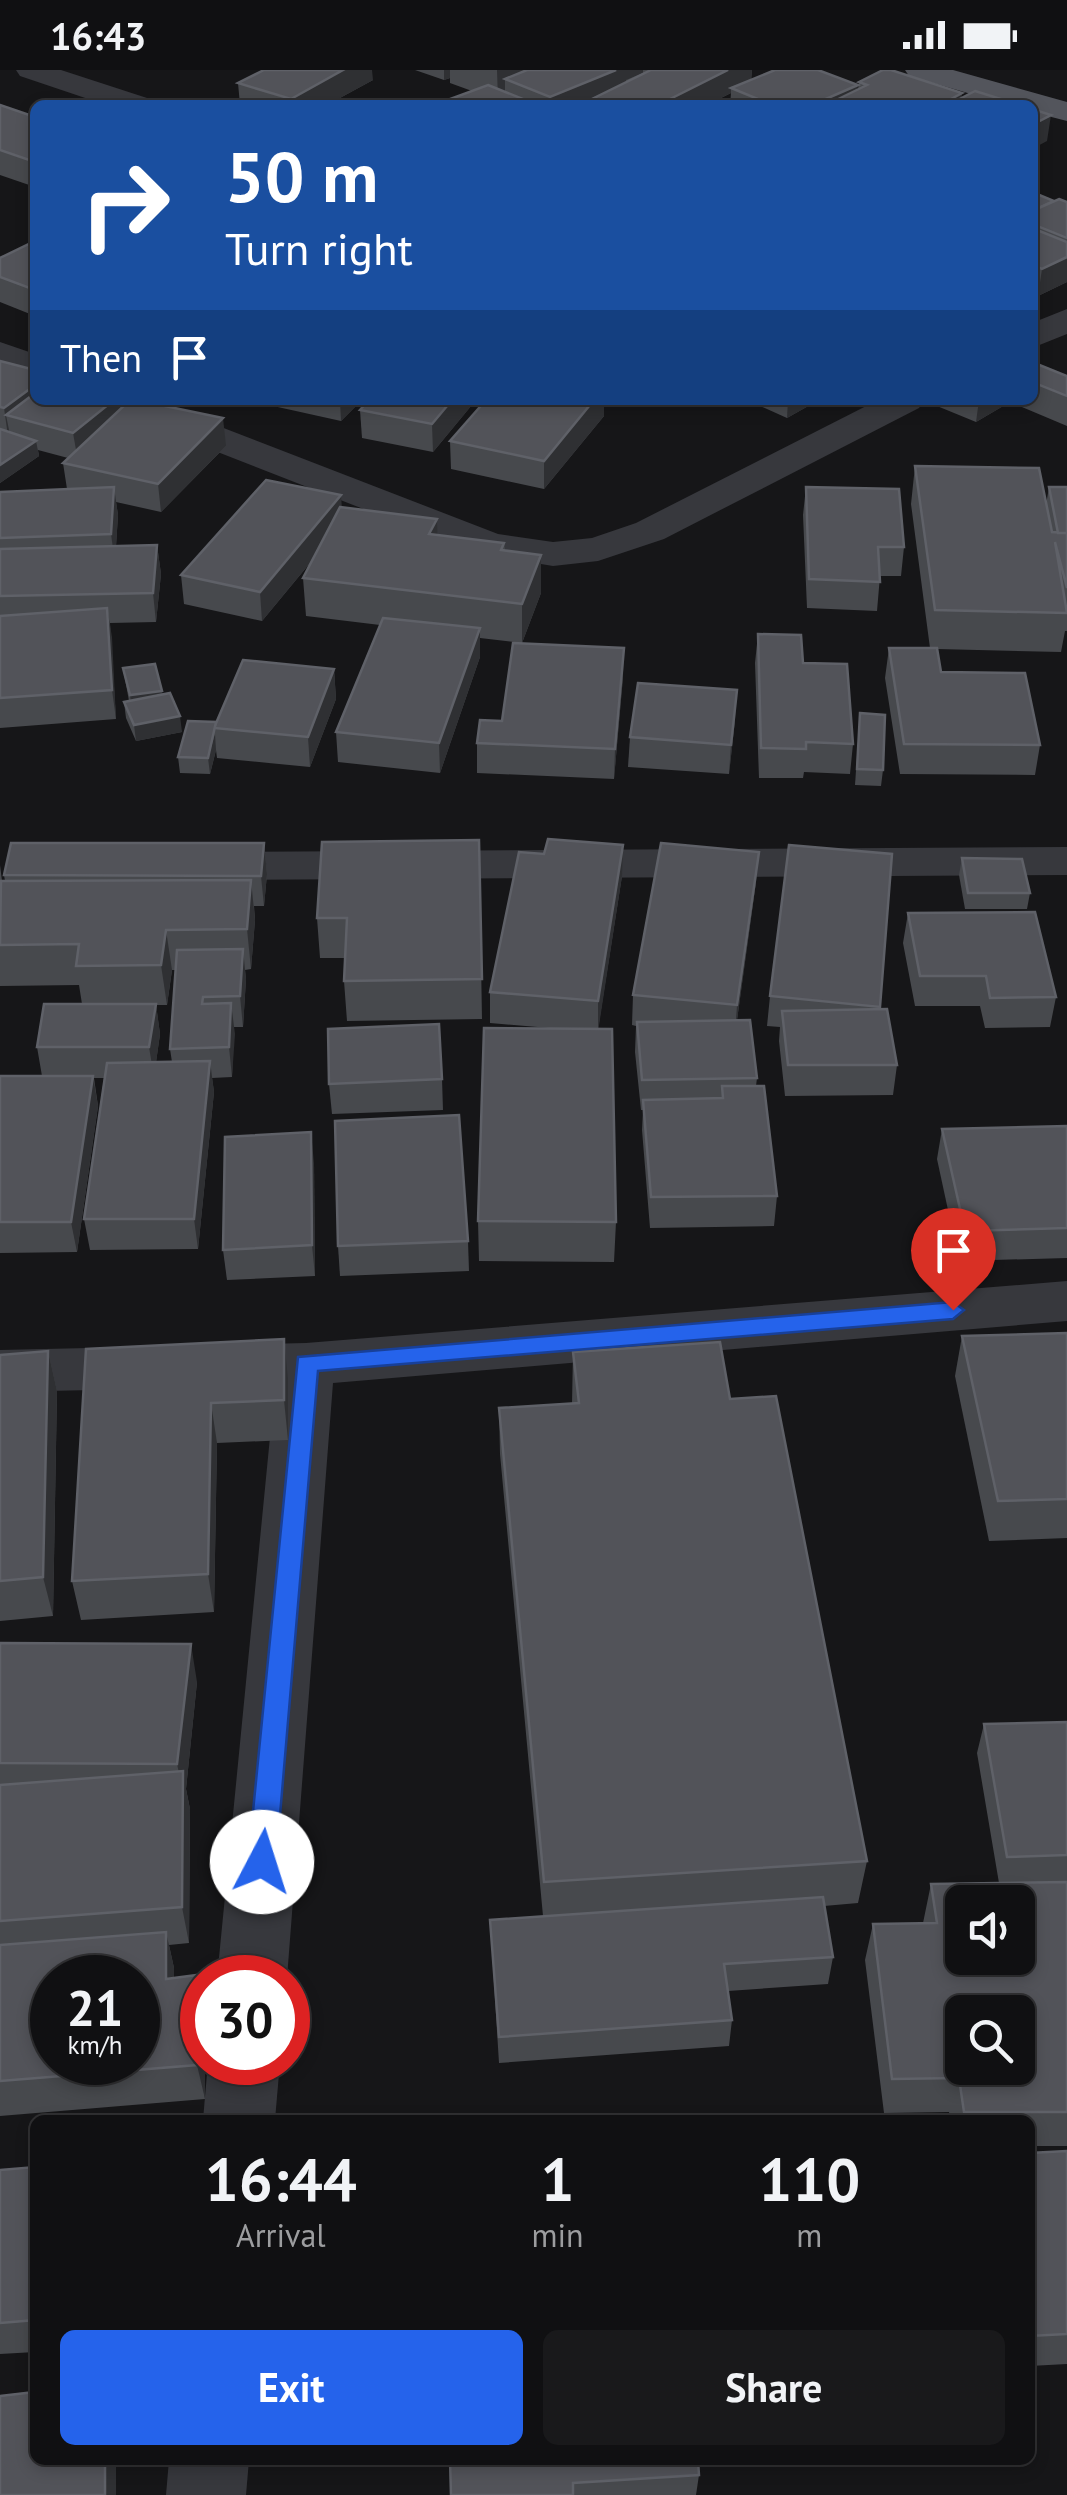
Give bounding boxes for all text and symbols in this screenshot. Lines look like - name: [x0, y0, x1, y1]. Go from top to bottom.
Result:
- text: 16:43: [50, 11, 146, 60]
- text: 50 m: [225, 131, 378, 221]
- icon: right: [60, 140, 190, 270]
- text: Turn right: [225, 219, 413, 277]
- icon: arrive: [162, 330, 217, 385]
- text: Then: [60, 333, 142, 382]
- pin: [911, 1208, 996, 1311]
- icon: arrive: [926, 1223, 981, 1278]
- position arrow: [210, 1810, 314, 1914]
- map controls: [945, 1885, 1035, 2085]
- button: sound: [945, 1885, 1035, 1975]
- speed limit sign: 30: [180, 1955, 310, 2085]
- text: 21: [67, 1975, 123, 2040]
- button: search: [945, 1995, 1035, 2085]
- text: km/h: [68, 2029, 122, 2061]
- text: 16:44: [205, 2140, 357, 2218]
- text: 1: [541, 2140, 575, 2218]
- text: 110: [758, 2140, 860, 2218]
- text: Arrival: [236, 2214, 326, 2256]
- text: min: [532, 2214, 584, 2256]
- text: m: [796, 2214, 822, 2256]
- button: Exit: [60, 2330, 523, 2445]
- button: Share: [543, 2330, 1005, 2445]

